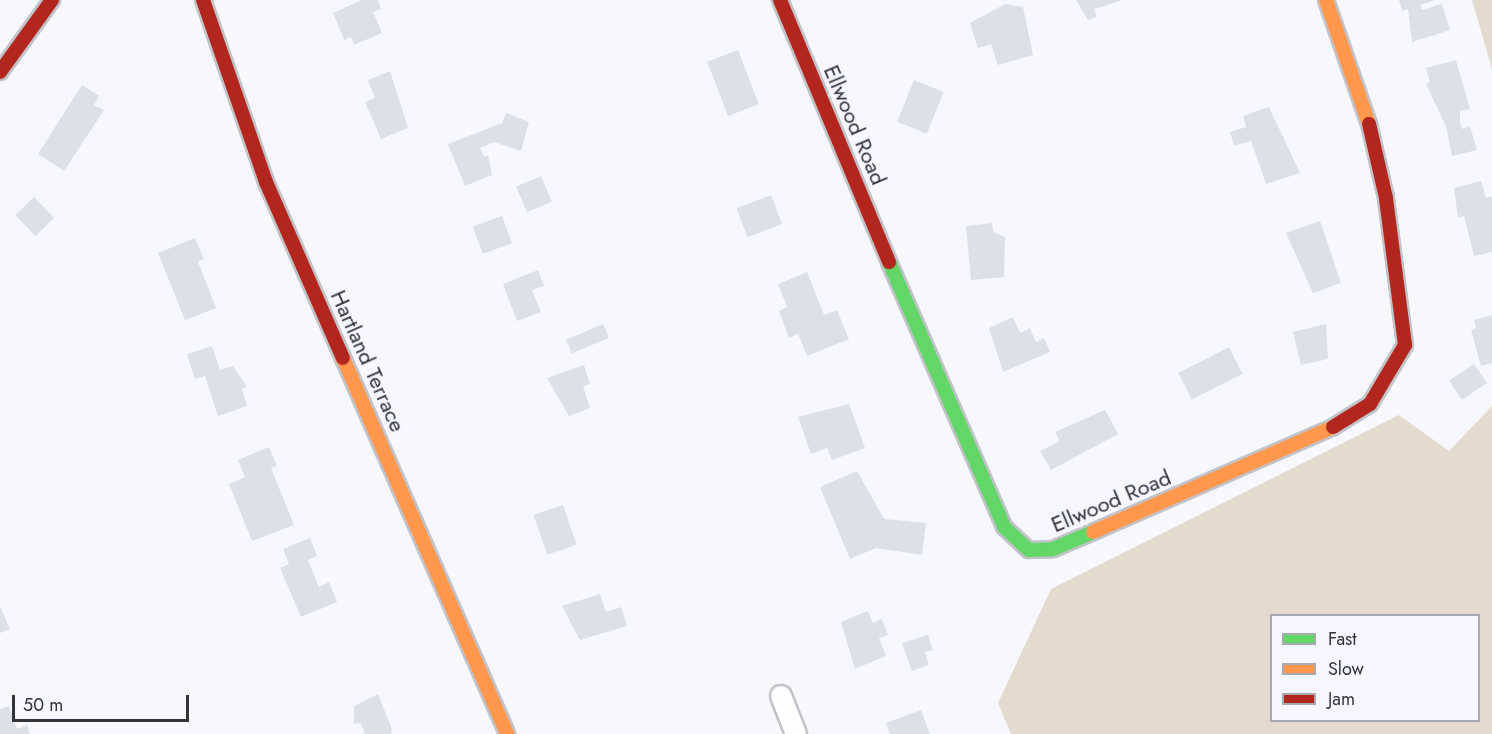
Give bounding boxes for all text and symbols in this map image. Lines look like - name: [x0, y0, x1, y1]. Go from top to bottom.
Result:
- street label: Ellwood Road: [818, 61, 892, 189]
- street label: Hartland Terrace: [325, 286, 411, 436]
- street label: Ellwood Road: [1047, 464, 1175, 538]
- legend: [1270, 614, 1480, 722]
- text: Fast: [1328, 626, 1357, 652]
- text: Slow: [1328, 656, 1364, 682]
- scale bar: [15, 683, 192, 721]
- text: Jam: [1328, 686, 1355, 712]
- text: 50 m: [23, 692, 63, 718]

